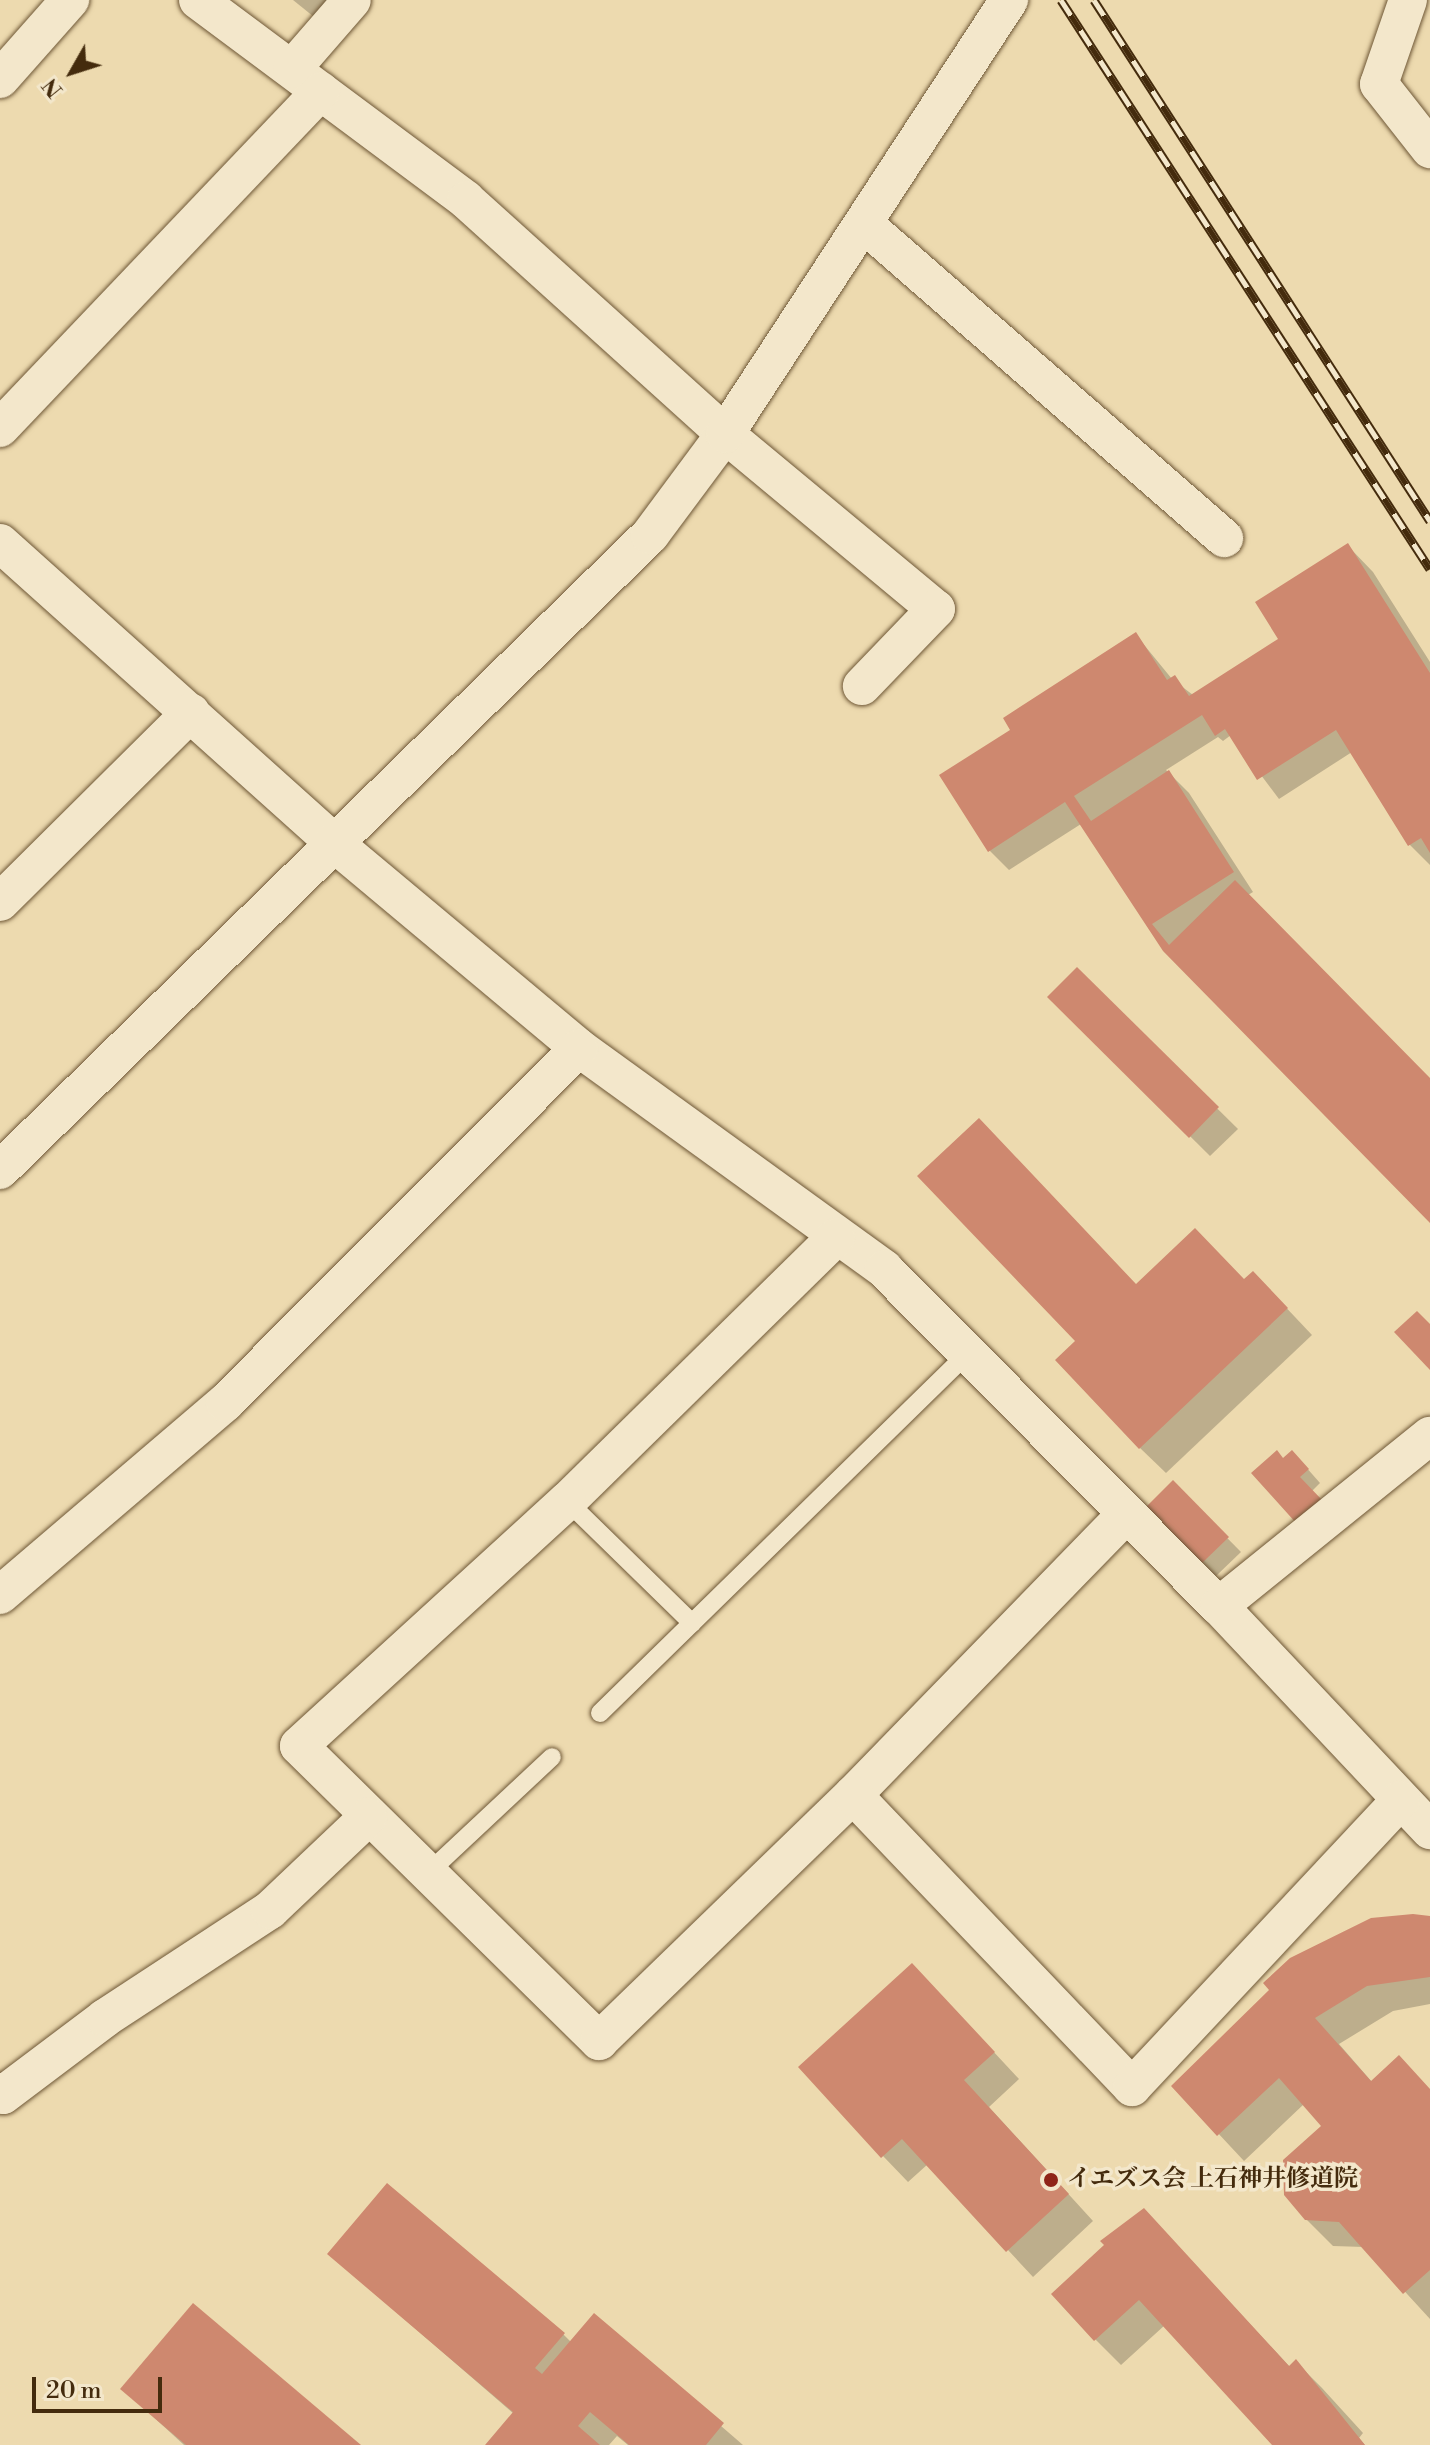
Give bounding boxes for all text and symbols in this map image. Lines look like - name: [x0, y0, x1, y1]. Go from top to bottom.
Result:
- north arrow: [32, 32, 112, 112]
- text: N: [37, 72, 69, 103]
- place label: イエズス会 上石神井修道院: [1067, 2166, 1359, 2194]
- marker: イエズス会 上石神井修道院: [1042, 2171, 1060, 2189]
- scale bar: [36, 2361, 166, 2411]
- text: 20 m: [46, 2376, 102, 2406]

